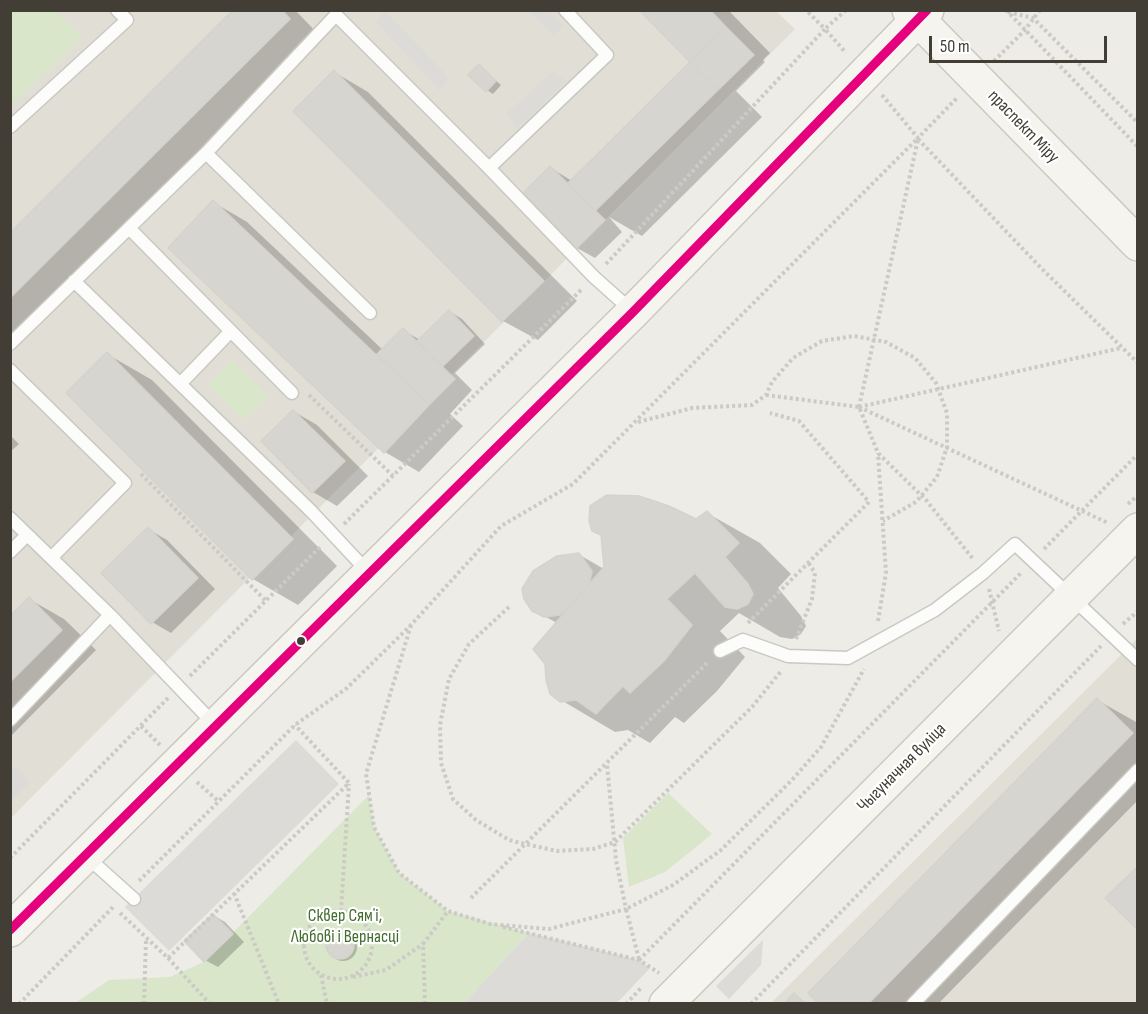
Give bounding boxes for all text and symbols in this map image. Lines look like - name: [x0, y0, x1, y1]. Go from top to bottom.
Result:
- scale bar: [932, 24, 1110, 62]
- text: 50 m: [940, 36, 970, 57]
- street label: праспект Міру: [983, 86, 1063, 168]
- unlabelled marker: [295, 635, 307, 647]
- street label: Чыгуначная вуліца: [853, 719, 951, 817]
- park label: Сквер Сямʼі, Любові і Вернасці: [291, 905, 399, 948]

